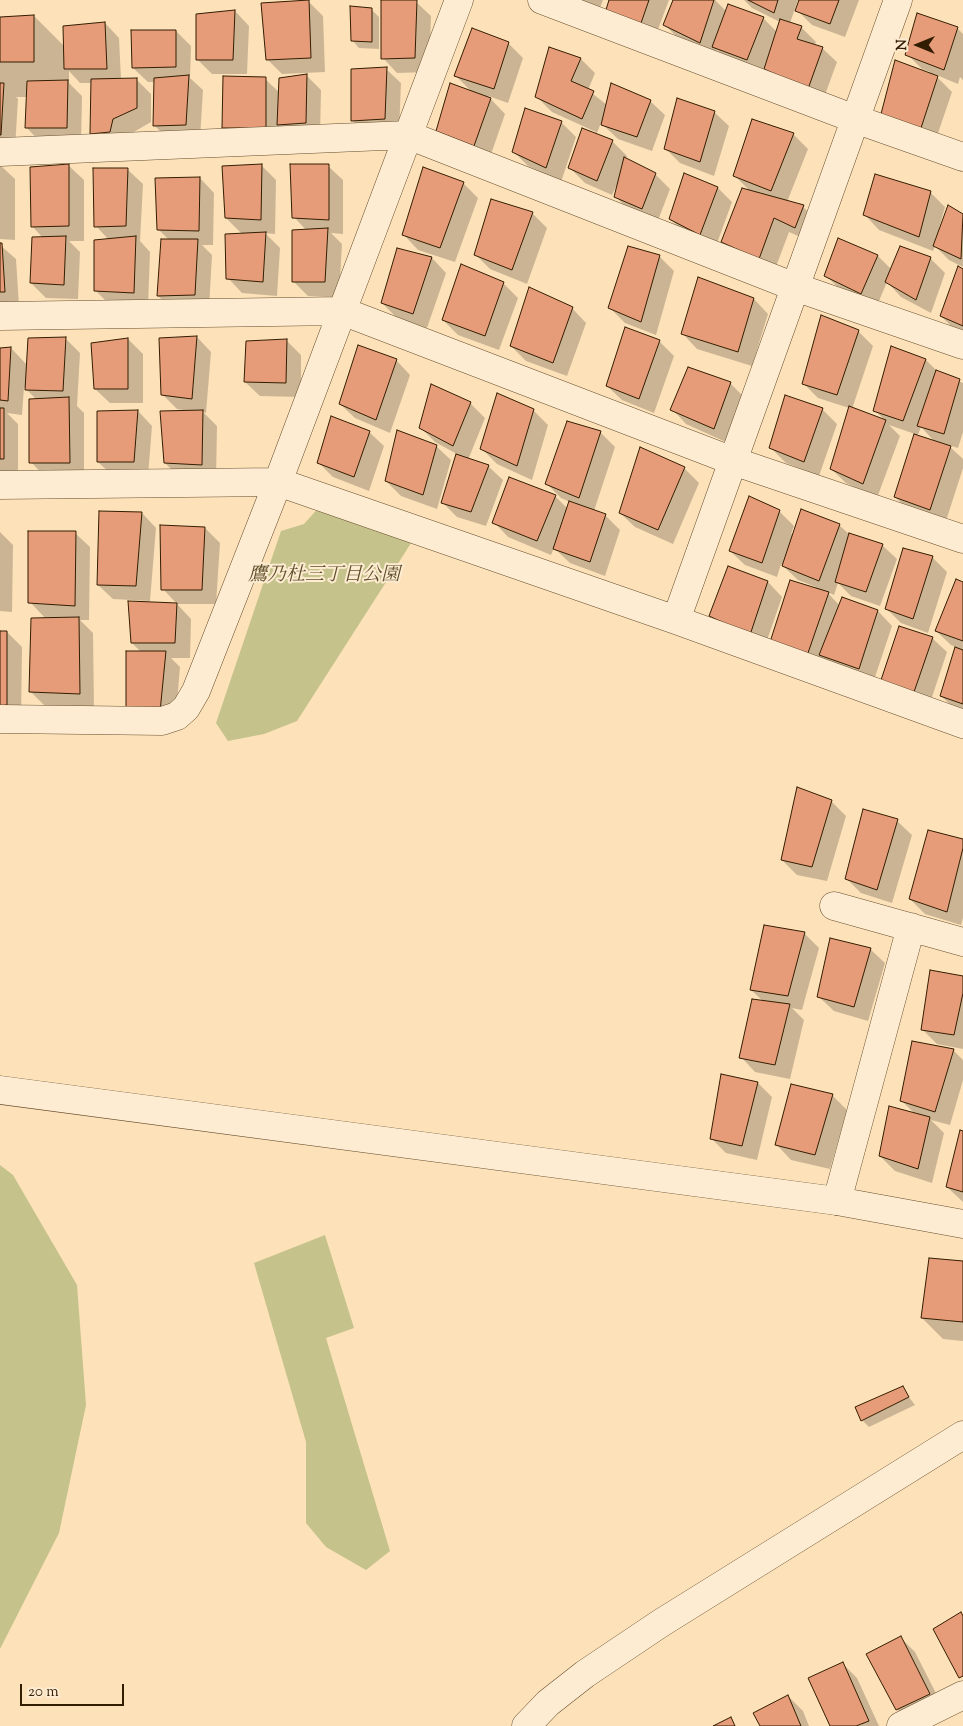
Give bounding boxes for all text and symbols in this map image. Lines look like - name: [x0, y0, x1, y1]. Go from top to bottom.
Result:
- north arrow: [893, 20, 943, 70]
- text: N: [893, 39, 913, 51]
- park label: 鷹乃杜三丁目公園: [248, 566, 400, 588]
- scale bar: [22, 1674, 126, 1706]
- text: 20 m: [28, 1682, 59, 1703]

